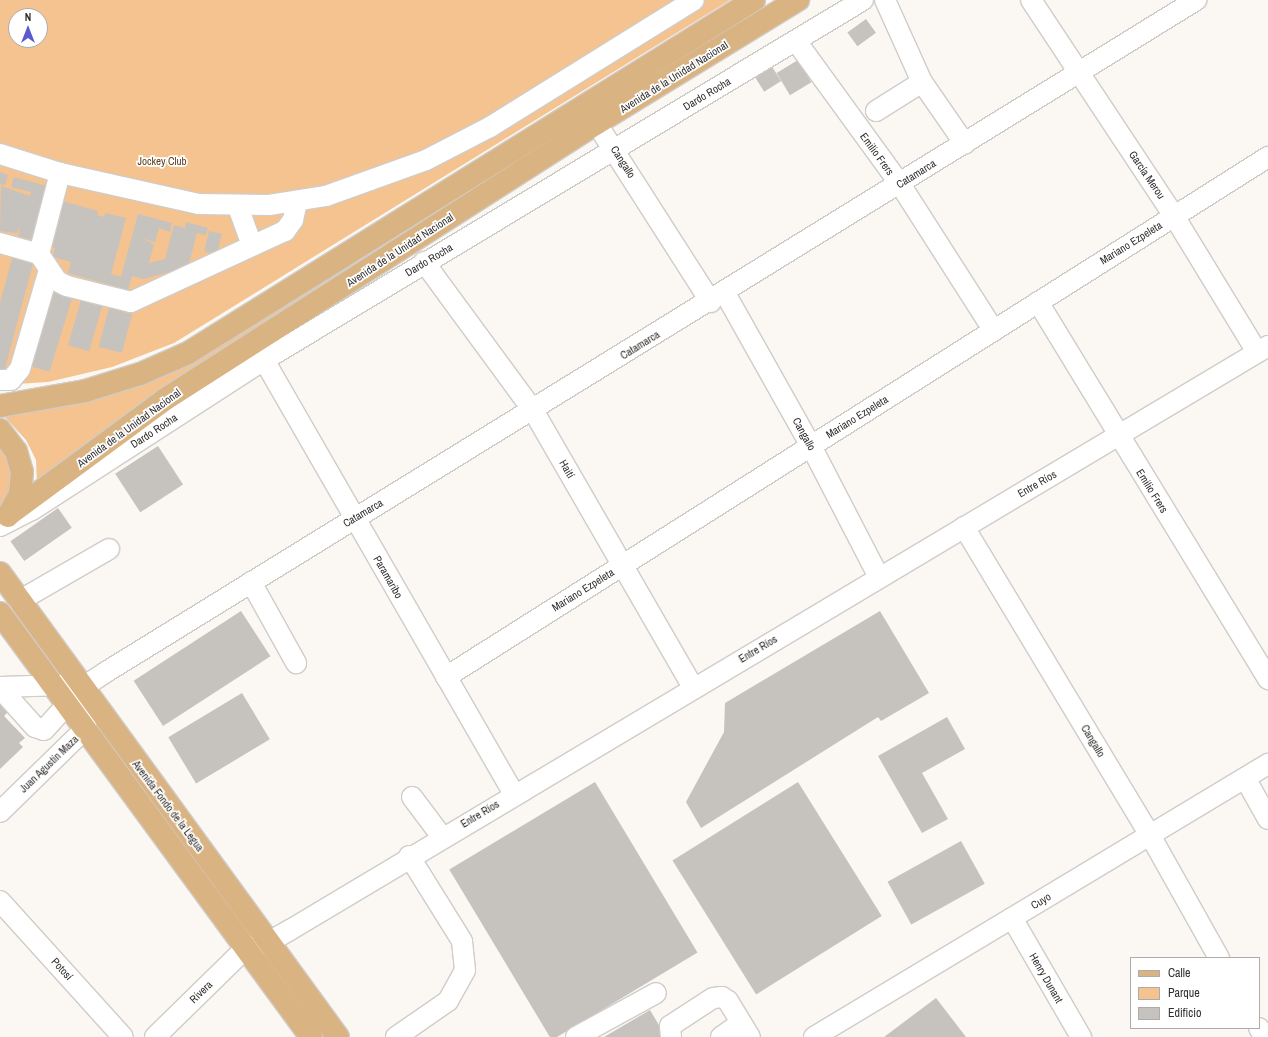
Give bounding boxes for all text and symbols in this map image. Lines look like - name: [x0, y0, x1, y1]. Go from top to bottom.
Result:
- north arrow: [8, 8, 48, 48]
- text: N: [25, 10, 31, 24]
- street label: Avenida de la Unidad Nacional: [618, 38, 730, 116]
- street label: Dardo Rocha: [681, 75, 733, 113]
- street label: Emilio Frers: [857, 130, 897, 178]
- street label: Cangallo: [608, 143, 638, 181]
- street label: García Merou: [1126, 148, 1168, 202]
- park label: Jockey Club: [137, 154, 187, 168]
- street label: Catamarca: [894, 157, 938, 191]
- street label: Avenida de la Unidad Nacional: [344, 211, 456, 289]
- street label: Mariano Ezpeleta: [1098, 219, 1164, 267]
- street label: Dardo Rocha: [403, 241, 455, 279]
- street label: Catamarca: [618, 328, 662, 362]
- street label: Avenida de la Unidad Nacional: [75, 386, 183, 470]
- street label: Mariano Ezpeleta: [824, 393, 890, 441]
- street label: Dardo Rocha: [128, 411, 180, 451]
- street label: Cangallo: [790, 415, 818, 453]
- street label: Haití: [557, 457, 577, 481]
- street label: Emilio Frers: [1133, 467, 1171, 515]
- street label: Entre Ríos: [1015, 468, 1059, 500]
- street label: Catamarca: [341, 496, 385, 530]
- street label: Paramaribo: [371, 553, 405, 601]
- street label: Mariano Ezpeleta: [550, 566, 616, 614]
- street label: Entre Ríos: [736, 632, 780, 666]
- street label: Cangallo: [1078, 722, 1108, 760]
- street label: Juan Agustín Maza: [17, 732, 81, 796]
- street label: Avenida Fondo de la Legua: [130, 758, 206, 854]
- street label: Entre Ríos: [458, 797, 502, 831]
- street label: Cuyo: [1029, 890, 1053, 912]
- street label: Henry Dunant: [1026, 951, 1066, 1005]
- street label: Potosí: [49, 955, 75, 983]
- legend: [1130, 957, 1260, 1029]
- text: Calle: [1168, 965, 1190, 981]
- street label: Rivera: [187, 978, 215, 1006]
- text: Parque: [1168, 985, 1200, 1001]
- text: Edificio: [1168, 1005, 1201, 1021]

